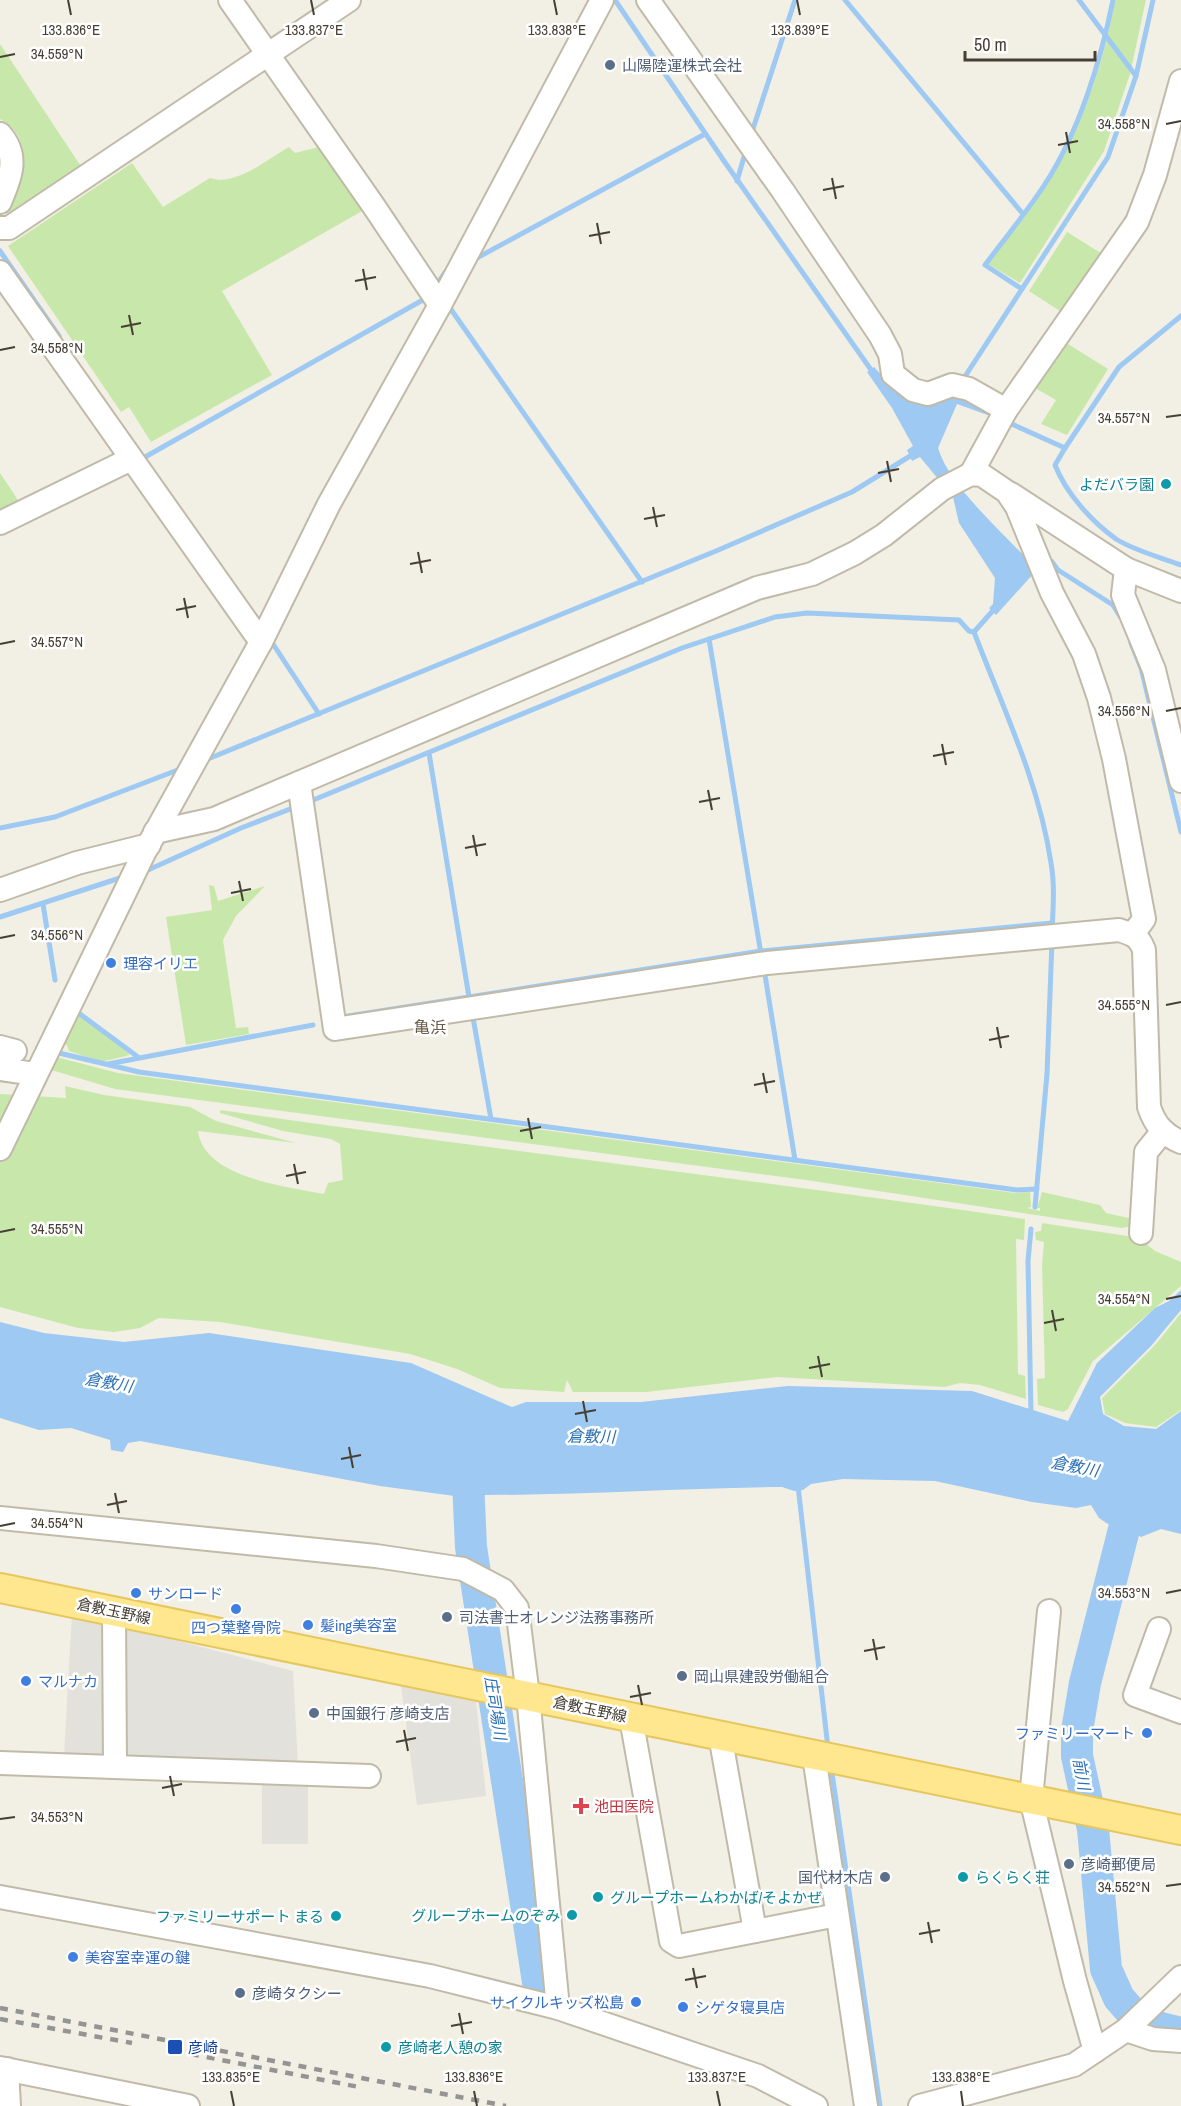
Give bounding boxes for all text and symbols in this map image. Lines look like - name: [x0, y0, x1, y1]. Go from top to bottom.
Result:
- text: 133.836°E: [42, 19, 100, 40]
- text: 133.837°E: [285, 19, 343, 40]
- text: 133.838°E: [528, 19, 586, 40]
- text: 133.839°E: [771, 19, 829, 40]
- scale bar: [965, 24, 1096, 62]
- text: 50 m: [974, 32, 1007, 57]
- text: 34.559°N: [31, 43, 83, 64]
- place label: 山陽陸運株式会社: [622, 55, 742, 76]
- marker: 山陽陸運株式会社: [603, 58, 617, 72]
- text: 34.558°N: [1098, 113, 1150, 134]
- text: 34.558°N: [31, 337, 83, 358]
- text: 34.557°N: [1098, 407, 1150, 428]
- place label: よだバラ園: [1079, 474, 1154, 495]
- marker: よだバラ園: [1159, 477, 1173, 491]
- text: 34.557°N: [31, 631, 83, 652]
- text: 34.556°N: [1098, 700, 1150, 721]
- text: 34.556°N: [31, 924, 83, 945]
- place label: 理容イリエ: [123, 953, 198, 974]
- marker: 理容イリエ: [104, 956, 118, 970]
- text: 34.555°N: [1098, 994, 1150, 1015]
- district label: 亀浜: [414, 1016, 446, 1038]
- text: 34.555°N: [31, 1218, 83, 1239]
- text: 34.554°N: [1098, 1288, 1150, 1309]
- water label: 倉敷川: [83, 1367, 137, 1397]
- water label: 倉敷川: [567, 1425, 617, 1447]
- water label: 倉敷川: [1049, 1451, 1103, 1482]
- text: 34.554°N: [31, 1512, 83, 1533]
- text: 34.553°N: [1098, 1582, 1150, 1603]
- place label: サンロード: [148, 1583, 223, 1604]
- marker: サンロード: [129, 1586, 143, 1600]
- street label: 倉敷玉野線: [75, 1593, 153, 1629]
- marker: 四つ葉整骨院: [229, 1602, 243, 1616]
- place label: 司法書士オレンジ法務事務所: [459, 1607, 654, 1628]
- marker: 司法書士オレンジ法務事務所: [440, 1610, 454, 1624]
- place label: 髪ing美容室: [320, 1615, 397, 1636]
- place label: 四つ葉整骨院: [191, 1617, 281, 1638]
- marker: 髪ing美容室: [301, 1618, 315, 1632]
- place label: 岡山県建設労働組合: [694, 1666, 829, 1687]
- marker: 岡山県建設労働組合: [675, 1669, 689, 1683]
- place label: マルナカ: [38, 1671, 98, 1692]
- marker: マルナカ: [19, 1674, 33, 1688]
- water label: 庄司場川: [480, 1675, 512, 1743]
- street label: 倉敷玉野線: [551, 1691, 629, 1727]
- place label: 中国銀行 彦崎支店: [326, 1703, 449, 1724]
- marker: 中国銀行 彦崎支店: [307, 1706, 321, 1720]
- place label: ファミリーマート: [1015, 1723, 1135, 1744]
- marker: ファミリーマート: [1140, 1726, 1154, 1740]
- water label: 前川: [1068, 1756, 1096, 1794]
- place label: 池田医院: [594, 1796, 654, 1817]
- marker: 池田医院: [572, 1797, 590, 1815]
- text: 34.553°N: [31, 1806, 83, 1827]
- place label: 彦崎郵便局: [1081, 1854, 1156, 1875]
- marker: 彦崎郵便局: [1062, 1857, 1076, 1871]
- place label: 国代材木店: [798, 1867, 873, 1888]
- place label: らくらく荘: [975, 1867, 1050, 1888]
- marker: 国代材木店: [878, 1870, 892, 1884]
- marker: らくらく荘: [956, 1870, 970, 1884]
- text: 34.552°N: [1098, 1876, 1150, 1897]
- place label: グループホームわかば/そよかぜ: [610, 1887, 822, 1908]
- marker: グループホームわかば/そよかぜ: [591, 1890, 605, 1904]
- place label: グループホームのぞみ: [411, 1905, 560, 1926]
- place label: ファミリーサポート まる: [156, 1906, 324, 1927]
- marker: グループホームのぞみ: [565, 1908, 579, 1922]
- marker: ファミリーサポート まる: [329, 1909, 343, 1923]
- place label: 美容室幸運の鍵: [85, 1947, 190, 1968]
- marker: 美容室幸運の鍵: [66, 1950, 80, 1964]
- place label: 彦崎タクシー: [252, 1983, 342, 2004]
- marker: 彦崎タクシー: [233, 1986, 247, 2000]
- place label: サイクルキッズ松島: [490, 1992, 624, 2013]
- marker: サイクルキッズ松島: [629, 1995, 643, 2009]
- place label: シゲタ寝具店: [695, 1997, 785, 2018]
- marker: シゲタ寝具店: [676, 2000, 690, 2014]
- place label: 彦崎: [188, 2037, 218, 2058]
- place label: 彦崎老人憩の家: [398, 2037, 503, 2058]
- marker: 彦崎: [166, 2038, 184, 2056]
- marker: 彦崎老人憩の家: [379, 2040, 393, 2054]
- text: 133.835°E: [202, 2066, 260, 2087]
- text: 133.836°E: [445, 2066, 503, 2087]
- text: 133.837°E: [688, 2066, 746, 2087]
- text: 133.838°E: [932, 2066, 990, 2087]

